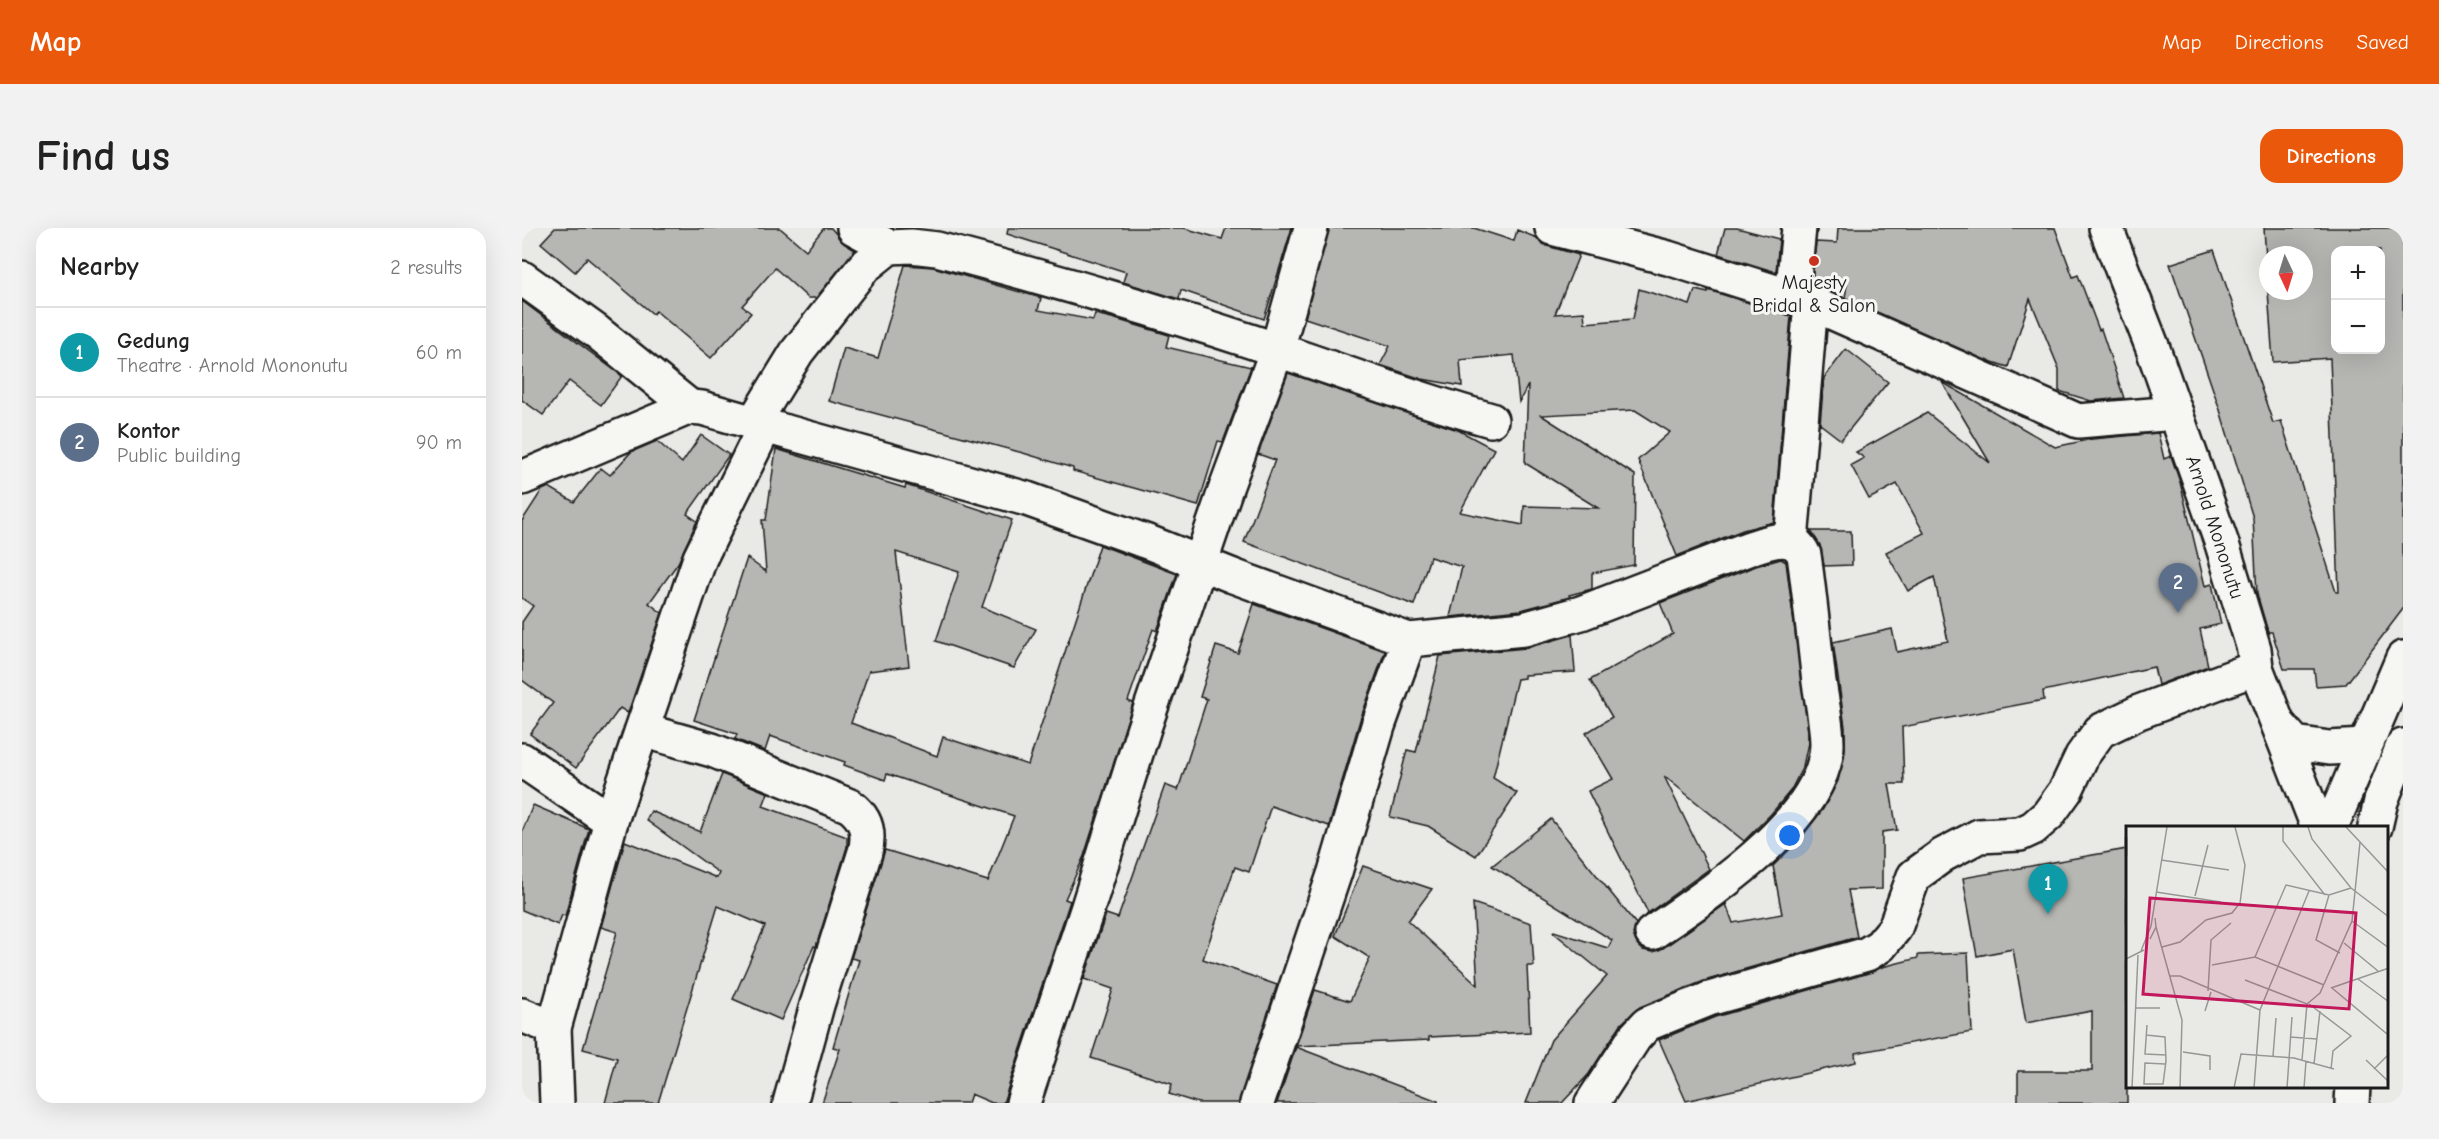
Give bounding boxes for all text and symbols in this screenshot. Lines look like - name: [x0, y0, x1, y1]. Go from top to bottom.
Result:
- text: Map: [30, 26, 81, 58]
- text: Map: [2162, 30, 2202, 54]
- text: Directions: [2235, 30, 2324, 54]
- text: Saved: [2357, 30, 2409, 54]
- button: Directions: [2260, 129, 2403, 183]
- text: Find us: [36, 132, 170, 181]
- north arrow: [2259, 246, 2313, 300]
- map controls: [2331, 246, 2385, 354]
- button: +: [2331, 246, 2385, 300]
- text: Nearby: [60, 252, 139, 282]
- marker: Majesty Bridal & Salon: [1807, 254, 1821, 268]
- text: 2 results: [390, 256, 462, 279]
- place label: Majesty Bridal & Salon: [1752, 271, 1876, 317]
- button: −: [2331, 300, 2385, 354]
- text: Gedung: [117, 328, 190, 354]
- text: 1: [76, 341, 83, 364]
- text: 60 m: [416, 341, 462, 364]
- text: Theatre · Arnold Mononutu: [117, 354, 348, 377]
- text: Kontor: [117, 418, 180, 444]
- text: 2: [75, 431, 84, 454]
- text: 90 m: [416, 431, 462, 454]
- text: Public building: [117, 444, 241, 467]
- street label: Arnold Mononutu: [2181, 453, 2249, 601]
- pin: 2: [2158, 564, 2198, 613]
- your location: [1775, 821, 1804, 850]
- inset map: [2126, 826, 2388, 1088]
- pin: 1: [2028, 864, 2068, 914]

